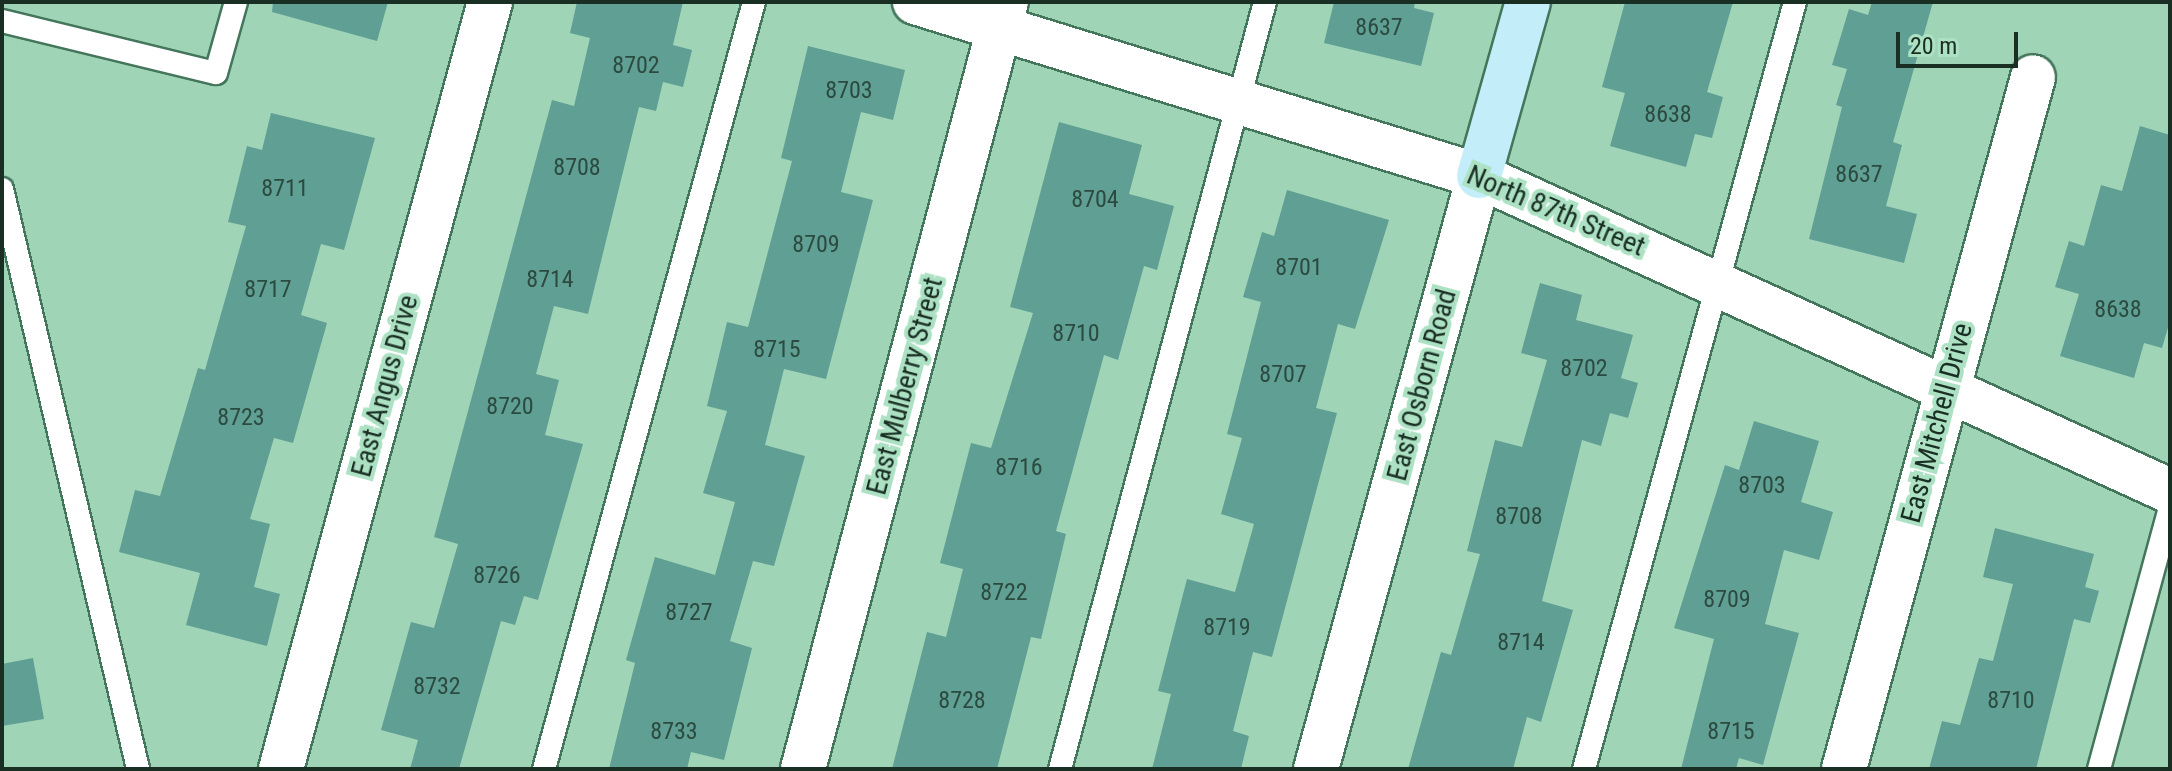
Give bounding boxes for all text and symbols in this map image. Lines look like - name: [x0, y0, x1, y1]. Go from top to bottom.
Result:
- house number: 8637: [1355, 14, 1403, 42]
- scale bar: [1900, 16, 2022, 66]
- text: 20 m: [1910, 32, 1957, 60]
- house number: 8702: [612, 52, 660, 80]
- house number: 8703: [825, 77, 873, 105]
- house number: 8638: [1644, 101, 1692, 129]
- house number: 8708: [553, 154, 601, 182]
- street label: North 87th Street: [1462, 158, 1650, 264]
- house number: 8637: [1835, 161, 1883, 189]
- house number: 8711: [261, 175, 309, 203]
- house number: 8704: [1071, 186, 1119, 214]
- house number: 8709: [792, 231, 840, 259]
- house number: 8701: [1275, 254, 1323, 282]
- house number: 8714: [526, 266, 574, 294]
- street label: East Mulberry Street: [860, 274, 950, 498]
- house number: 8717: [244, 276, 292, 304]
- street label: East Osborn Road: [1380, 286, 1464, 484]
- street label: East Angus Drive: [345, 291, 425, 481]
- house number: 8638: [2094, 296, 2142, 324]
- street label: East Mitchell Drive: [1894, 319, 1980, 527]
- house number: 8710: [1052, 320, 1100, 348]
- house number: 8715: [753, 336, 801, 364]
- house number: 8702: [1560, 355, 1608, 383]
- house number: 8707: [1259, 361, 1307, 389]
- house number: 8720: [486, 393, 534, 421]
- house number: 8723: [217, 404, 265, 432]
- house number: 8716: [995, 454, 1043, 482]
- house number: 8703: [1738, 472, 1786, 500]
- house number: 8708: [1495, 503, 1543, 531]
- house number: 8726: [473, 562, 521, 590]
- house number: 8722: [980, 579, 1028, 607]
- house number: 8709: [1703, 586, 1751, 614]
- house number: 8727: [665, 599, 713, 627]
- house number: 8719: [1203, 614, 1251, 642]
- house number: 8714: [1497, 629, 1545, 657]
- house number: 8732: [413, 673, 461, 701]
- house number: 8728: [938, 687, 986, 715]
- house number: 8710: [1987, 687, 2035, 715]
- house number: 8733: [650, 718, 698, 746]
- house number: 8715: [1707, 718, 1755, 746]

